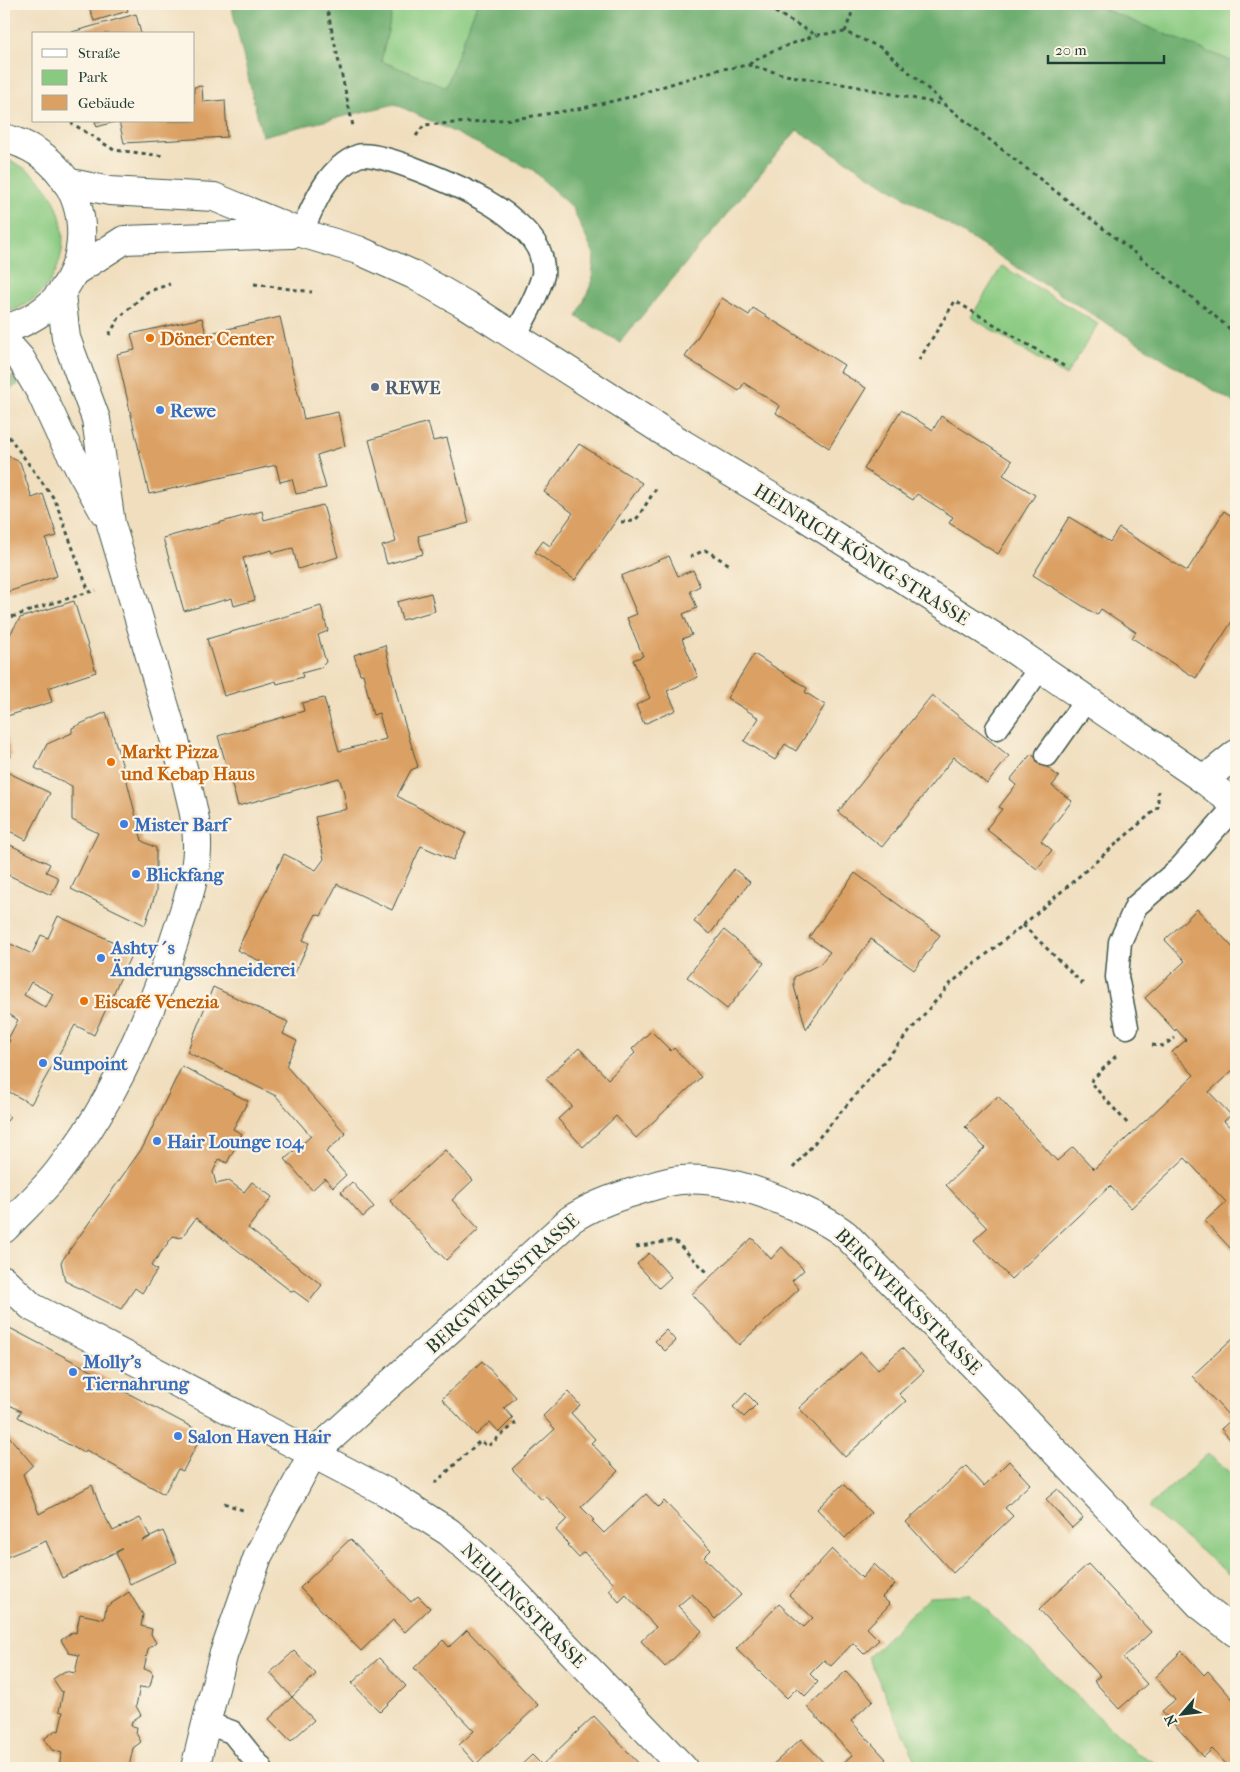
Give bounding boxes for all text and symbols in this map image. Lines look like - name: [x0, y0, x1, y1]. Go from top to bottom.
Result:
- legend: [32, 32, 195, 122]
- scale bar: [1048, 32, 1164, 64]
- text: 20 m: [1055, 41, 1087, 59]
- text: Straße: [78, 44, 121, 62]
- text: Park: [78, 68, 108, 86]
- text: Gebäude: [78, 94, 135, 112]
- place label: Döner Center: [160, 328, 275, 350]
- marker: Döner Center: [144, 332, 156, 344]
- place label: REWE: [385, 377, 441, 399]
- marker: REWE: [369, 381, 381, 393]
- place label: Rewe: [170, 400, 217, 422]
- marker: Rewe: [154, 404, 166, 416]
- street label: HEINRICH-KÖNIG-STRASSE: [750, 479, 974, 631]
- place label: Markt Pizza und Kebap Haus: [120, 741, 255, 785]
- marker: Markt Pizza und Kebap Haus: [105, 756, 117, 768]
- place label: Mister Barf: [133, 814, 233, 836]
- marker: Mister Barf: [118, 818, 130, 830]
- place label: Blickfang: [146, 864, 224, 886]
- marker: Blickfang: [130, 868, 142, 880]
- place label: Ashty´s Änderungsschneiderei: [110, 937, 296, 981]
- marker: Ashty´s Änderungsschneiderei: [95, 952, 107, 964]
- place label: Eiscafé Venezia: [94, 991, 220, 1013]
- marker: Eiscafé Venezia: [78, 995, 90, 1007]
- place label: Sunpoint: [53, 1053, 128, 1075]
- marker: Sunpoint: [37, 1057, 49, 1069]
- place label: Hair Lounge 104: [167, 1131, 304, 1153]
- marker: Hair Lounge 104: [151, 1135, 163, 1147]
- street label: BERGWERKSSTRASSE: [422, 1209, 584, 1358]
- street label: BERGWERKSSTRASSE: [831, 1224, 986, 1380]
- place label: Molly's Tiernahrung: [82, 1351, 190, 1395]
- marker: Molly's Tiernahrung: [67, 1366, 79, 1378]
- place label: Salon Haven Hair: [188, 1426, 332, 1448]
- marker: Salon Haven Hair: [172, 1430, 184, 1442]
- street label: NEULINGSTRASSE: [456, 1539, 590, 1673]
- north arrow: [1158, 1690, 1208, 1740]
- text: N: [1161, 1711, 1181, 1729]

